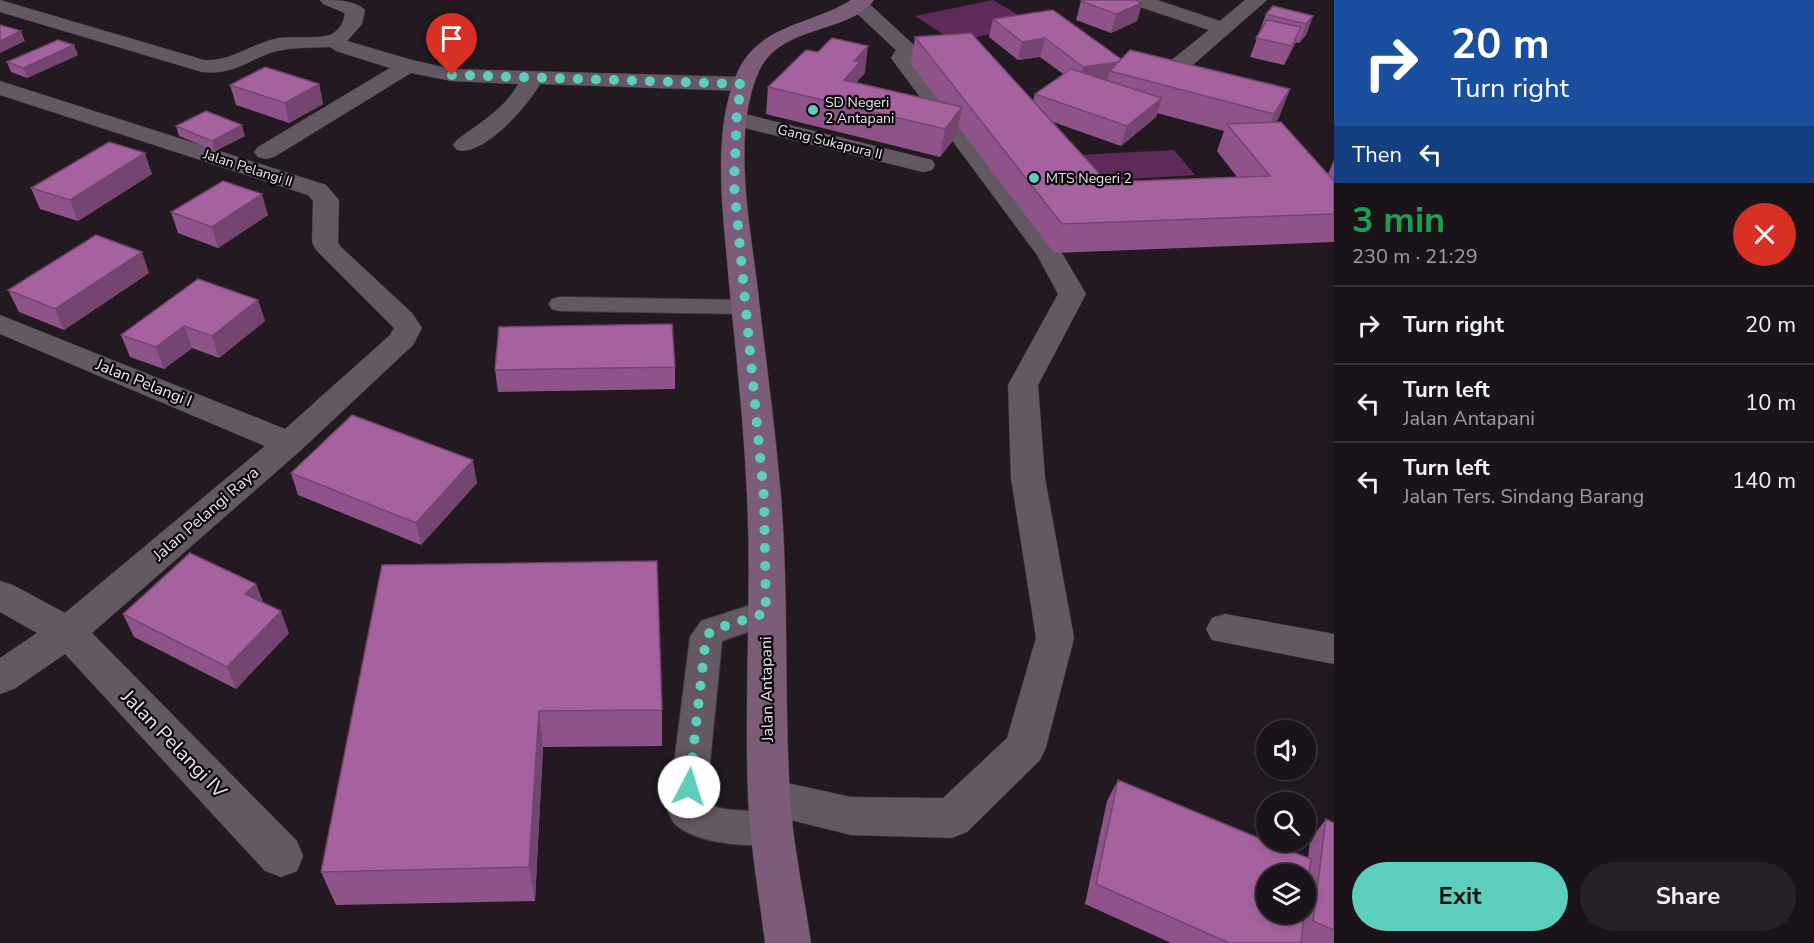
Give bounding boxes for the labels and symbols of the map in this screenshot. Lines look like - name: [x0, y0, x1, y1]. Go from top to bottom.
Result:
- pin: [426, 13, 477, 75]
- place label: SD Negeri 2 Antapani: [825, 93, 894, 128]
- marker: SD Negeri 2 Antapani: [806, 103, 820, 117]
- street label: Gang Sukapura II: [776, 120, 884, 164]
- street label: Jalan Pelangi II: [200, 144, 295, 191]
- place label: MTS Negeri 2: [1046, 169, 1132, 188]
- marker: MTS Negeri 2: [1027, 171, 1041, 185]
- street label: Jalan Pelangi I: [92, 353, 195, 412]
- street label: Jalan Pelangi Raya: [148, 462, 264, 567]
- street label: Jalan Antapani: [755, 636, 779, 743]
- street label: Jalan Pelangi IV: [115, 683, 233, 804]
- position arrow: [657, 755, 721, 819]

